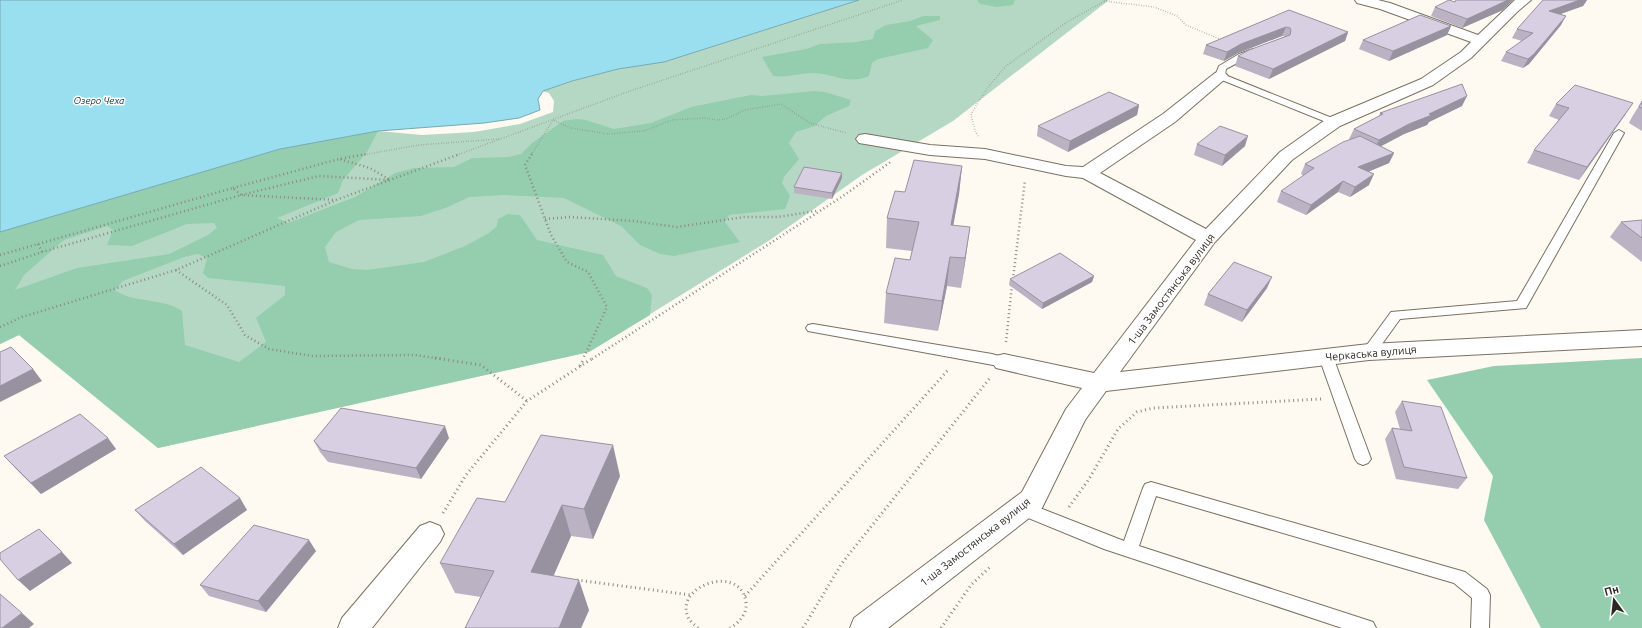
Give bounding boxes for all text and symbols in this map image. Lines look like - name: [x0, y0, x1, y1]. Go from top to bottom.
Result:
- water label: Озеро Чеха: [74, 95, 125, 106]
- street label: 1-ша Замостянська вулиця: [1125, 231, 1217, 347]
- street label: Черкаська вулиця: [1325, 343, 1417, 363]
- street label: 1-ша Замостянська вулиця: [918, 495, 1032, 589]
- north arrow: [1594, 580, 1634, 620]
- text: Пн: [1603, 583, 1620, 598]

